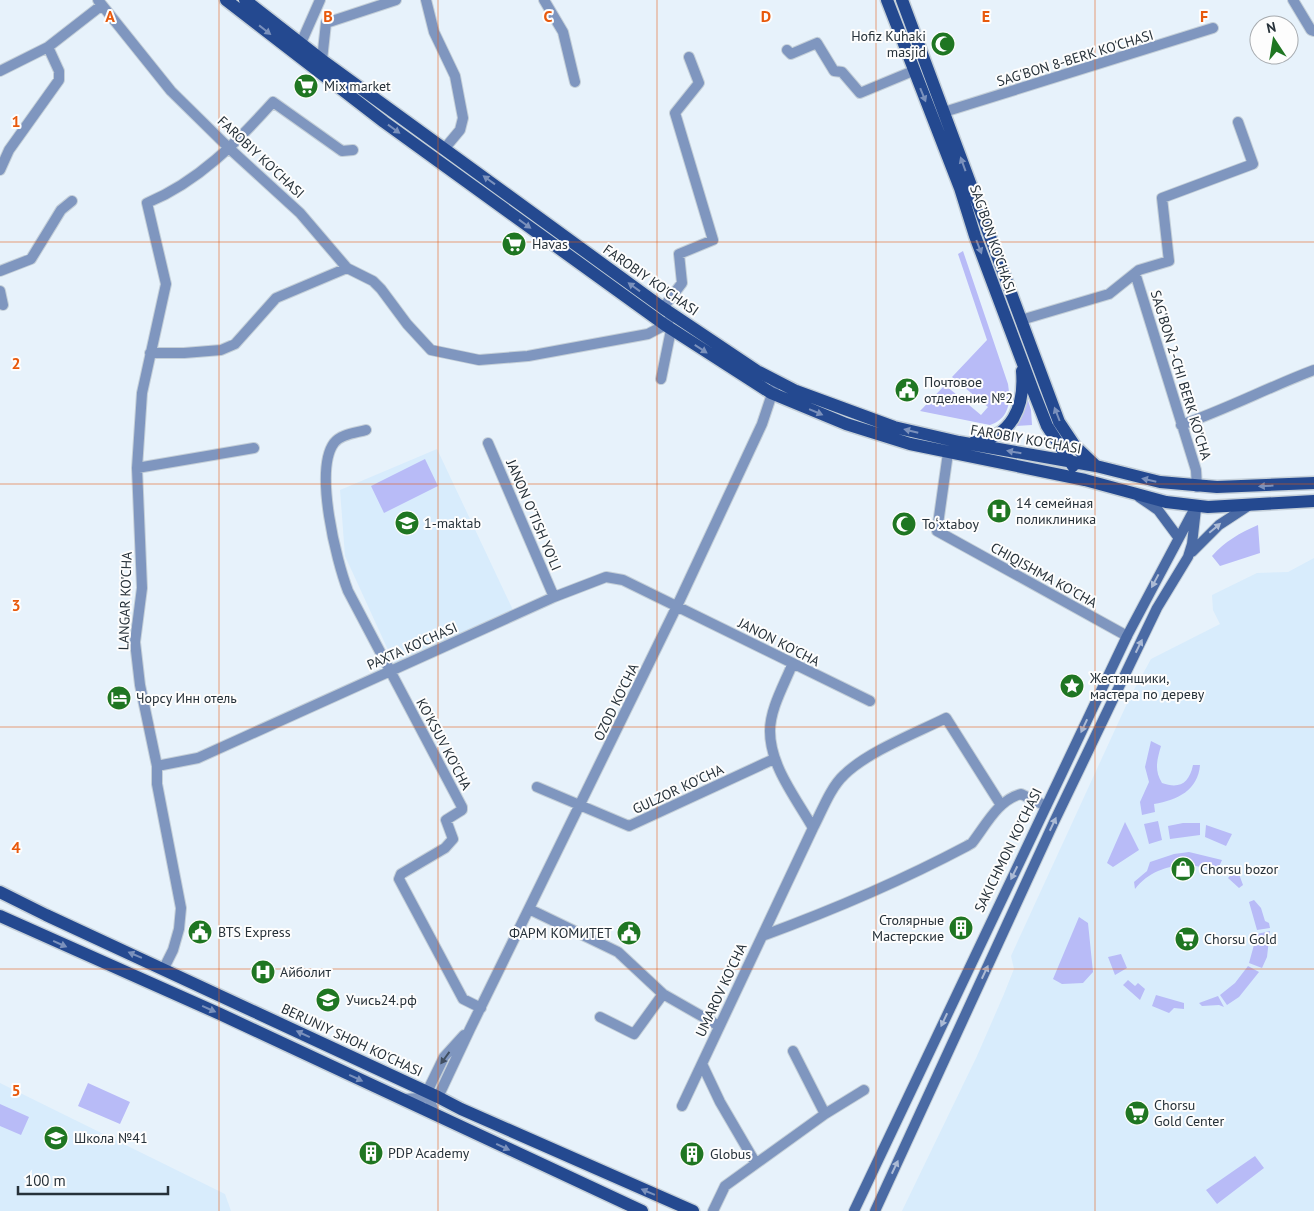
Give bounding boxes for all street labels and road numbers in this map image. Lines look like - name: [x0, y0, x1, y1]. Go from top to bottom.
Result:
- street label: SAG'BON 8-BERK KO'CHASI: [995, 26, 1155, 90]
- street label: FAROBIY KO'CHASI: [214, 112, 308, 202]
- street label: SAG’BON KO’CHASI: [966, 182, 1020, 296]
- street label: FAROBIY KO'CHASI: [600, 240, 702, 320]
- street label: SAG'BON 2-CHI BERK KO'CHA: [1147, 288, 1216, 463]
- street label: FAROBIY KO'CHASI: [969, 420, 1083, 458]
- street label: JANON O'TISH YO'LI: [502, 456, 566, 573]
- street label: CHIQISHMA KO'CHA: [987, 538, 1101, 612]
- street label: LANGAR KO'CHA: [114, 551, 136, 651]
- street label: JANON KO'CHA: [734, 613, 824, 671]
- street label: PAXTA KO‘CHASI: [364, 618, 460, 674]
- street label: OZOD KO'CHA: [590, 660, 643, 744]
- street label: KO'KSUV KO'CHA: [412, 695, 476, 794]
- street label: GULZOR KO'CHA: [630, 760, 727, 818]
- street label: SAKICHMON KO'CHASI: [970, 785, 1046, 915]
- street label: UMAROV KO'CHA: [691, 939, 751, 1040]
- street label: BERUNIY SHOH KO'CHASI: [278, 999, 426, 1081]

